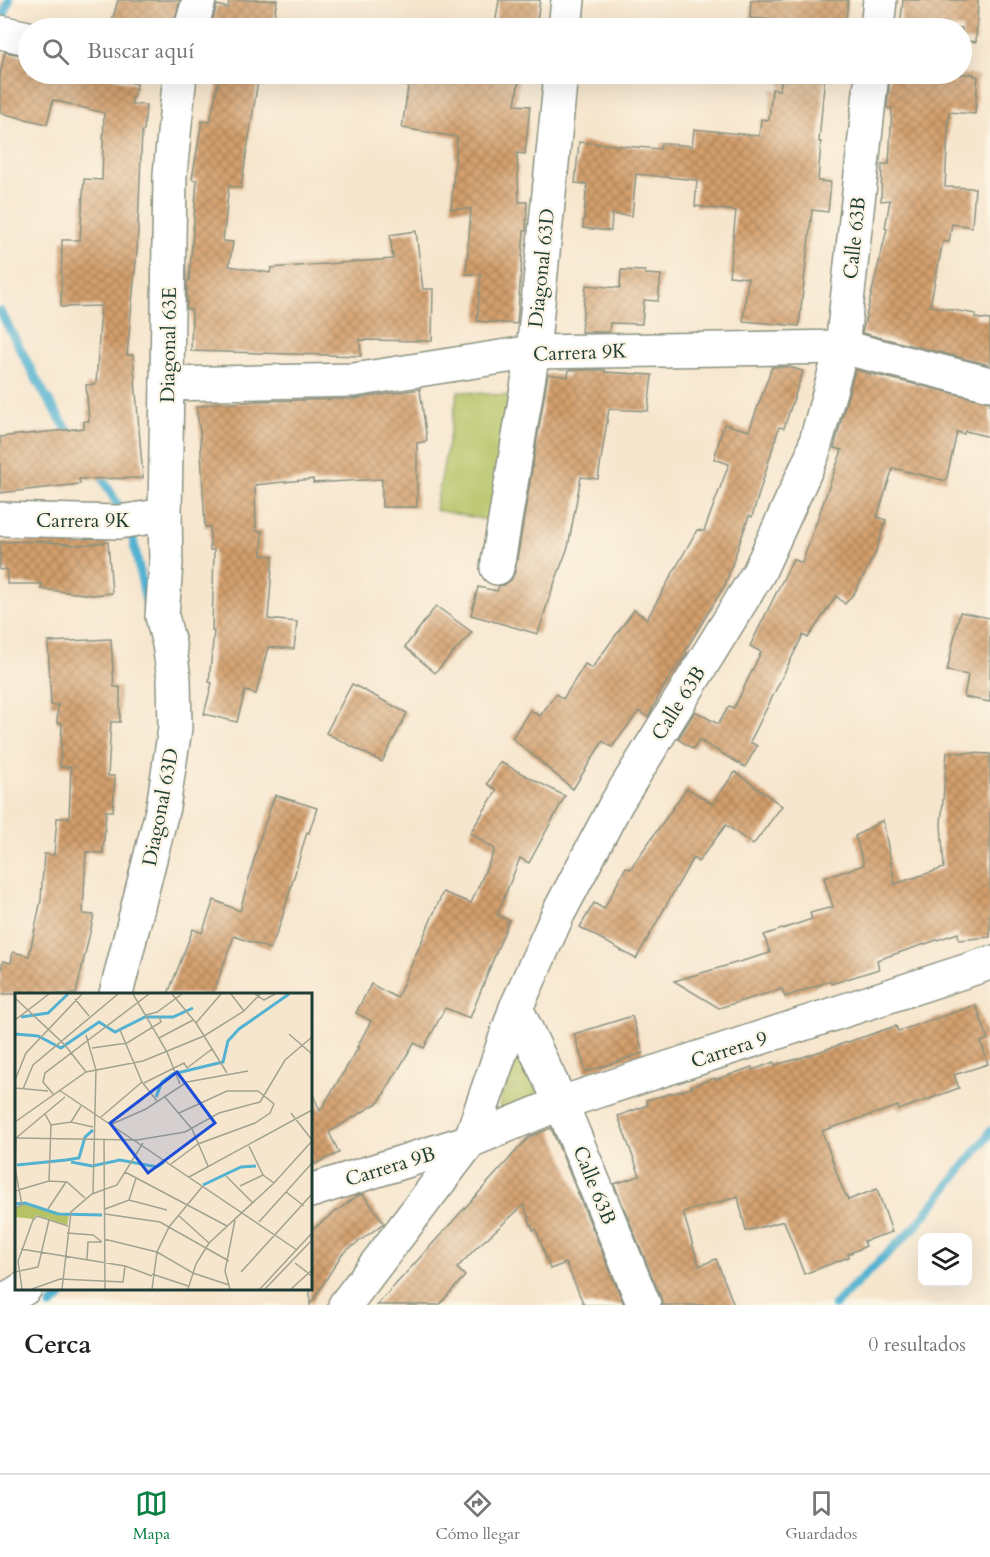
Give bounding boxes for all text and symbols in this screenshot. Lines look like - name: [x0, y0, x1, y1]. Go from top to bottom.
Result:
- search box: [18, 18, 972, 84]
- icon: search: [39, 35, 72, 68]
- text: Buscar aquí: [87, 36, 194, 66]
- street label: Calle 63B: [837, 196, 872, 281]
- street label: Diagonal 63D: [522, 207, 561, 329]
- street label: Diagonal 63E: [154, 287, 183, 403]
- street label: Carrera 9K: [533, 337, 628, 368]
- street label: Carrera 9K: [36, 507, 130, 534]
- street label: Calle 63B: [645, 661, 712, 745]
- street label: Diagonal 63D: [136, 746, 185, 868]
- inset map: [15, 993, 312, 1290]
- street label: Carrera 9: [687, 1024, 771, 1075]
- street label: Carrera 9B: [342, 1140, 438, 1193]
- street label: Calle 63B: [567, 1142, 623, 1229]
- map controls: [918, 1233, 972, 1287]
- button: layers: [918, 1233, 972, 1287]
- text: Cerca: [24, 1327, 91, 1362]
- text: 0 resultados: [868, 1331, 966, 1358]
- tab: Mapa: [133, 1487, 170, 1545]
- tab: Cómo llegar: [435, 1487, 520, 1545]
- tab: Guardados: [785, 1487, 857, 1545]

